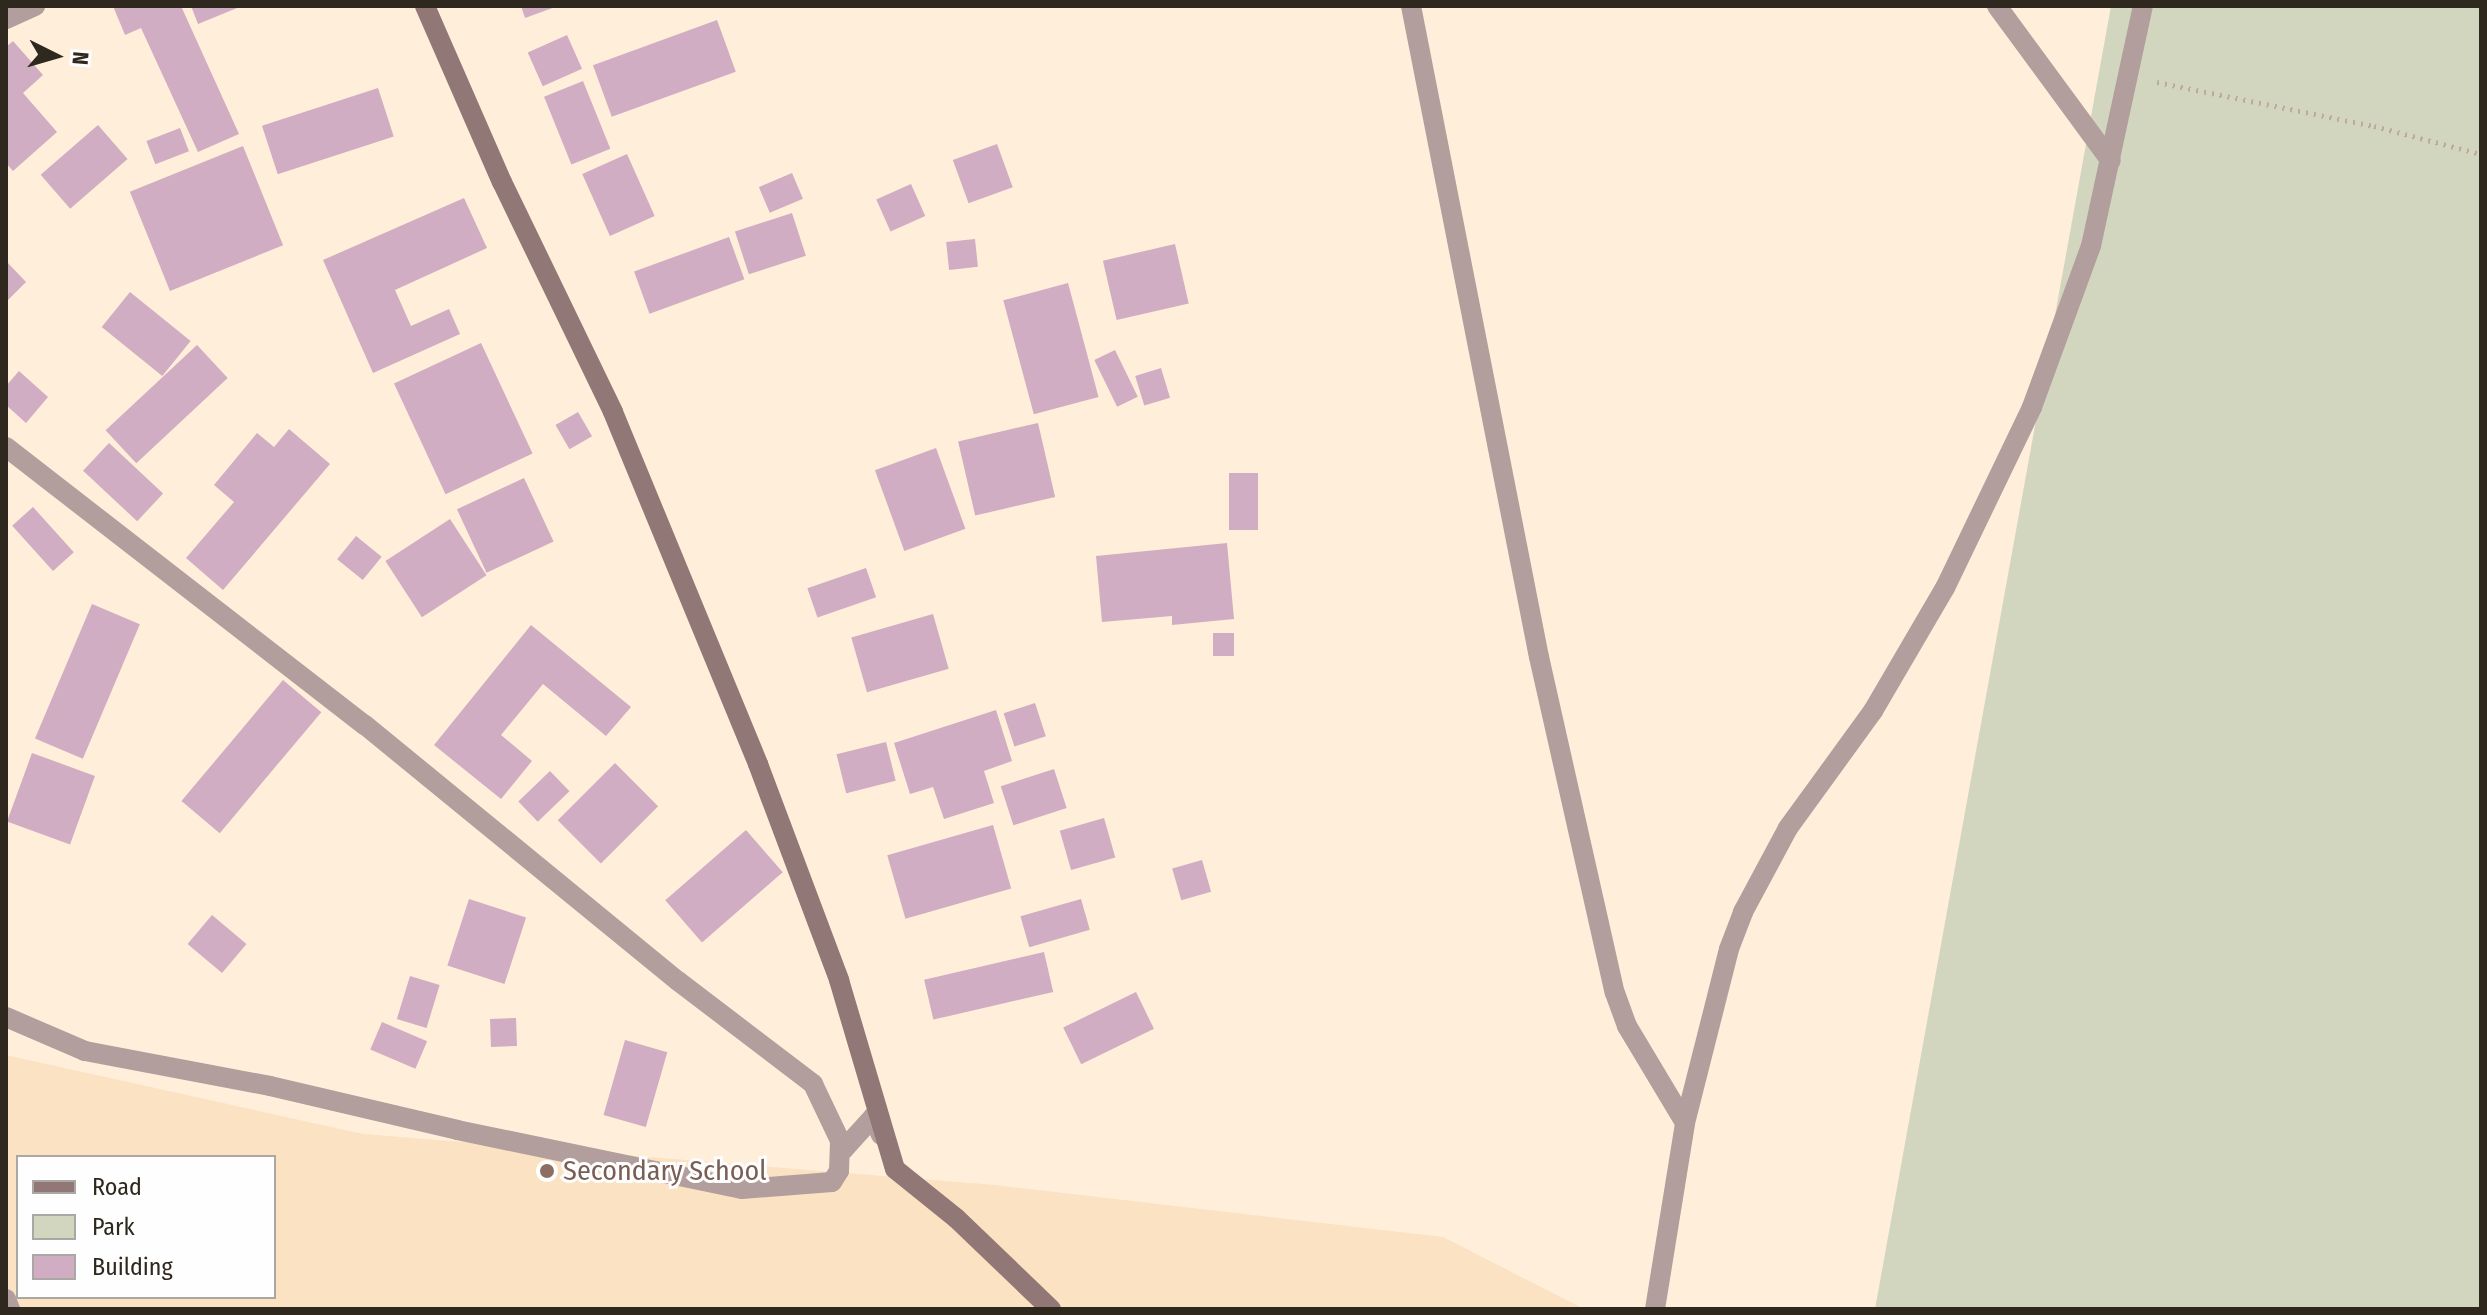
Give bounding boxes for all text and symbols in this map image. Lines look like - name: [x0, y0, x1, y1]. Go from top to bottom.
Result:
- north arrow: [16, 16, 96, 96]
- text: N: [66, 50, 94, 66]
- place label: Secondary School: [563, 1154, 767, 1188]
- legend: [16, 1155, 276, 1299]
- marker: Secondary School: [538, 1162, 556, 1180]
- text: Road: [92, 1173, 142, 1201]
- text: Park: [92, 1213, 135, 1241]
- text: Building: [92, 1253, 173, 1281]

